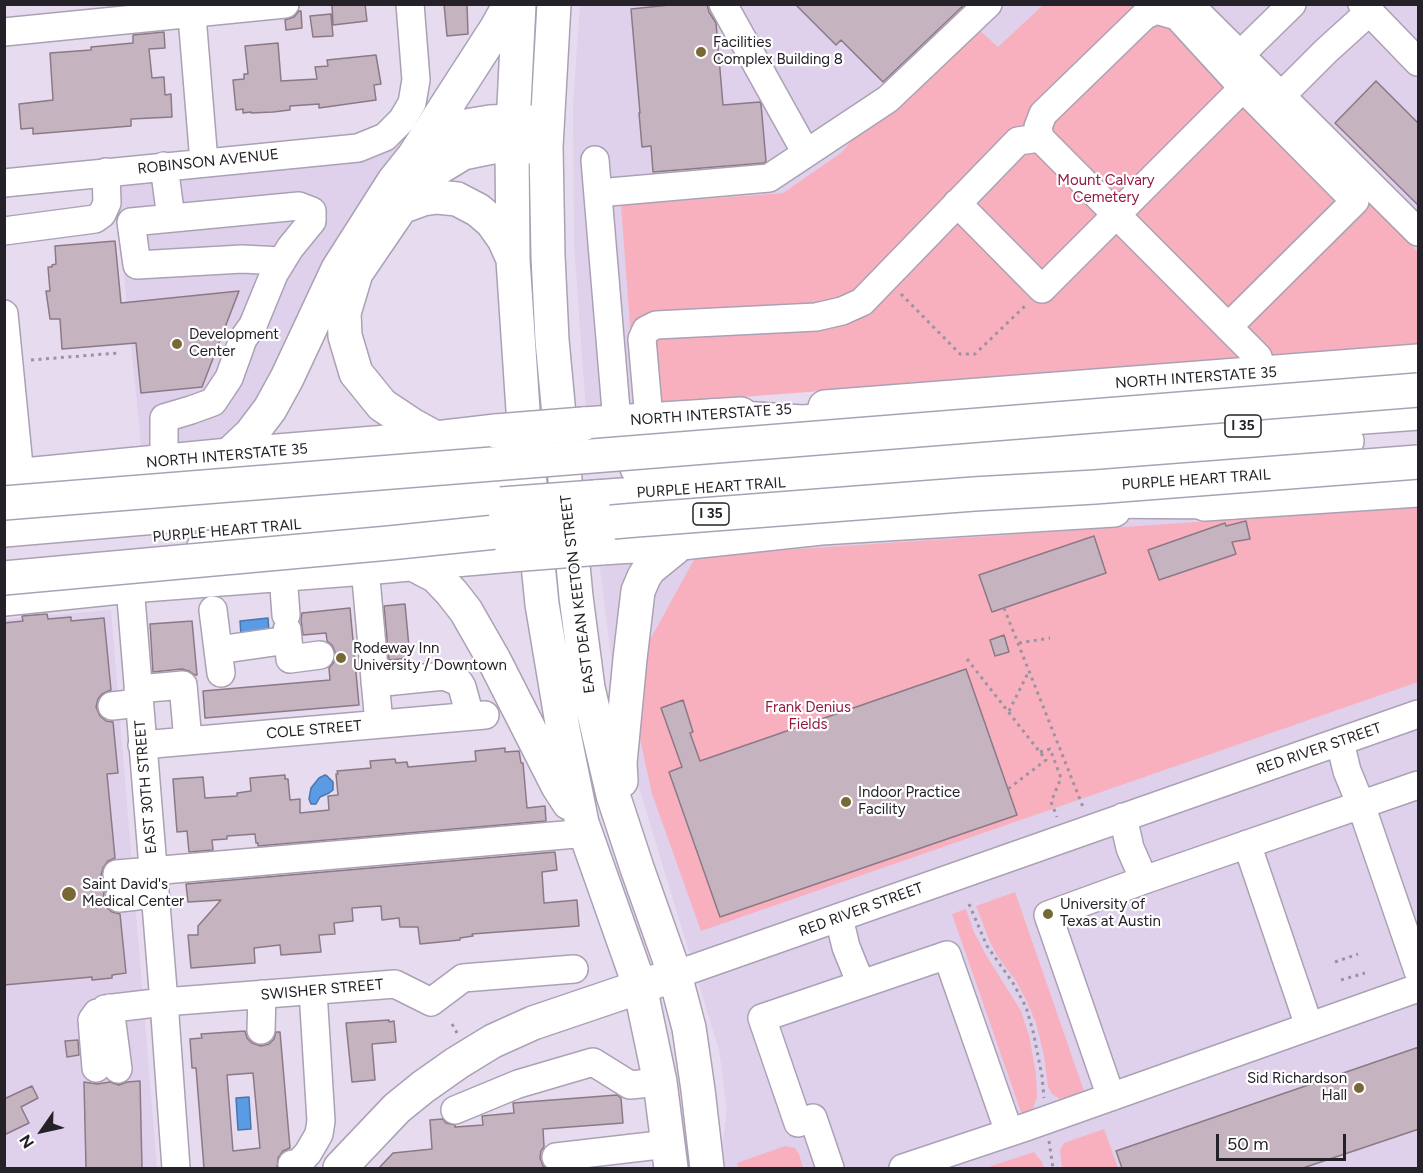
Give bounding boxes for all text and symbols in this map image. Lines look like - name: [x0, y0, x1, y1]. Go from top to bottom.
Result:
- place label: Facilities Complex Building 8: [713, 34, 843, 69]
- marker: Facilities Complex Building 8: [694, 45, 708, 59]
- street label: ROBINSON AVENUE: [136, 146, 280, 178]
- park label: Mount Calvary Cemetery: [1057, 172, 1155, 207]
- place label: Development Center: [189, 326, 279, 361]
- marker: Development Center: [170, 337, 184, 351]
- street label: NORTH INTERSTATE 35: [1115, 363, 1277, 393]
- street label: NORTH INTERSTATE 35: [630, 400, 792, 430]
- road number: I 35: [1225, 415, 1261, 437]
- street label: NORTH INTERSTATE 35: [145, 440, 309, 472]
- street label: PURPLE HEART TRAIL: [1121, 466, 1271, 494]
- street label: PURPLE HEART TRAIL: [636, 474, 786, 502]
- street label: EAST DEAN KEETON STREET: [557, 494, 599, 694]
- road number: I 35: [693, 503, 729, 525]
- street label: PURPLE HEART TRAIL: [152, 516, 302, 546]
- place label: Rodeway Inn University / Downtown: [353, 640, 507, 675]
- marker: Rodeway Inn University / Downtown: [334, 651, 348, 665]
- park label: Frank Denius Fields: [765, 699, 851, 734]
- street label: COLE STREET: [266, 717, 362, 743]
- street label: EAST 30TH STREET: [131, 719, 161, 855]
- street label: RED RIVER STREET: [1254, 719, 1384, 779]
- place label: Indoor Practice Facility: [858, 784, 960, 819]
- marker: Indoor Practice Facility: [839, 795, 853, 809]
- place label: Saint David's Medical Center: [82, 876, 184, 911]
- street label: RED RIVER STREET: [796, 879, 926, 941]
- marker: Saint David's Medical Center: [60, 885, 78, 903]
- place label: University of Texas at Austin: [1060, 896, 1161, 931]
- marker: University of Texas at Austin: [1041, 907, 1055, 921]
- street label: SWISHER STREET: [260, 976, 384, 1004]
- place label: Sid Richardson Hall: [1247, 1070, 1347, 1105]
- marker: Sid Richardson Hall: [1352, 1081, 1366, 1095]
- north arrow: [12, 1101, 72, 1161]
- scale bar: [1219, 1122, 1350, 1160]
- text: N: [15, 1131, 38, 1152]
- text: 50 m: [1227, 1133, 1269, 1155]

